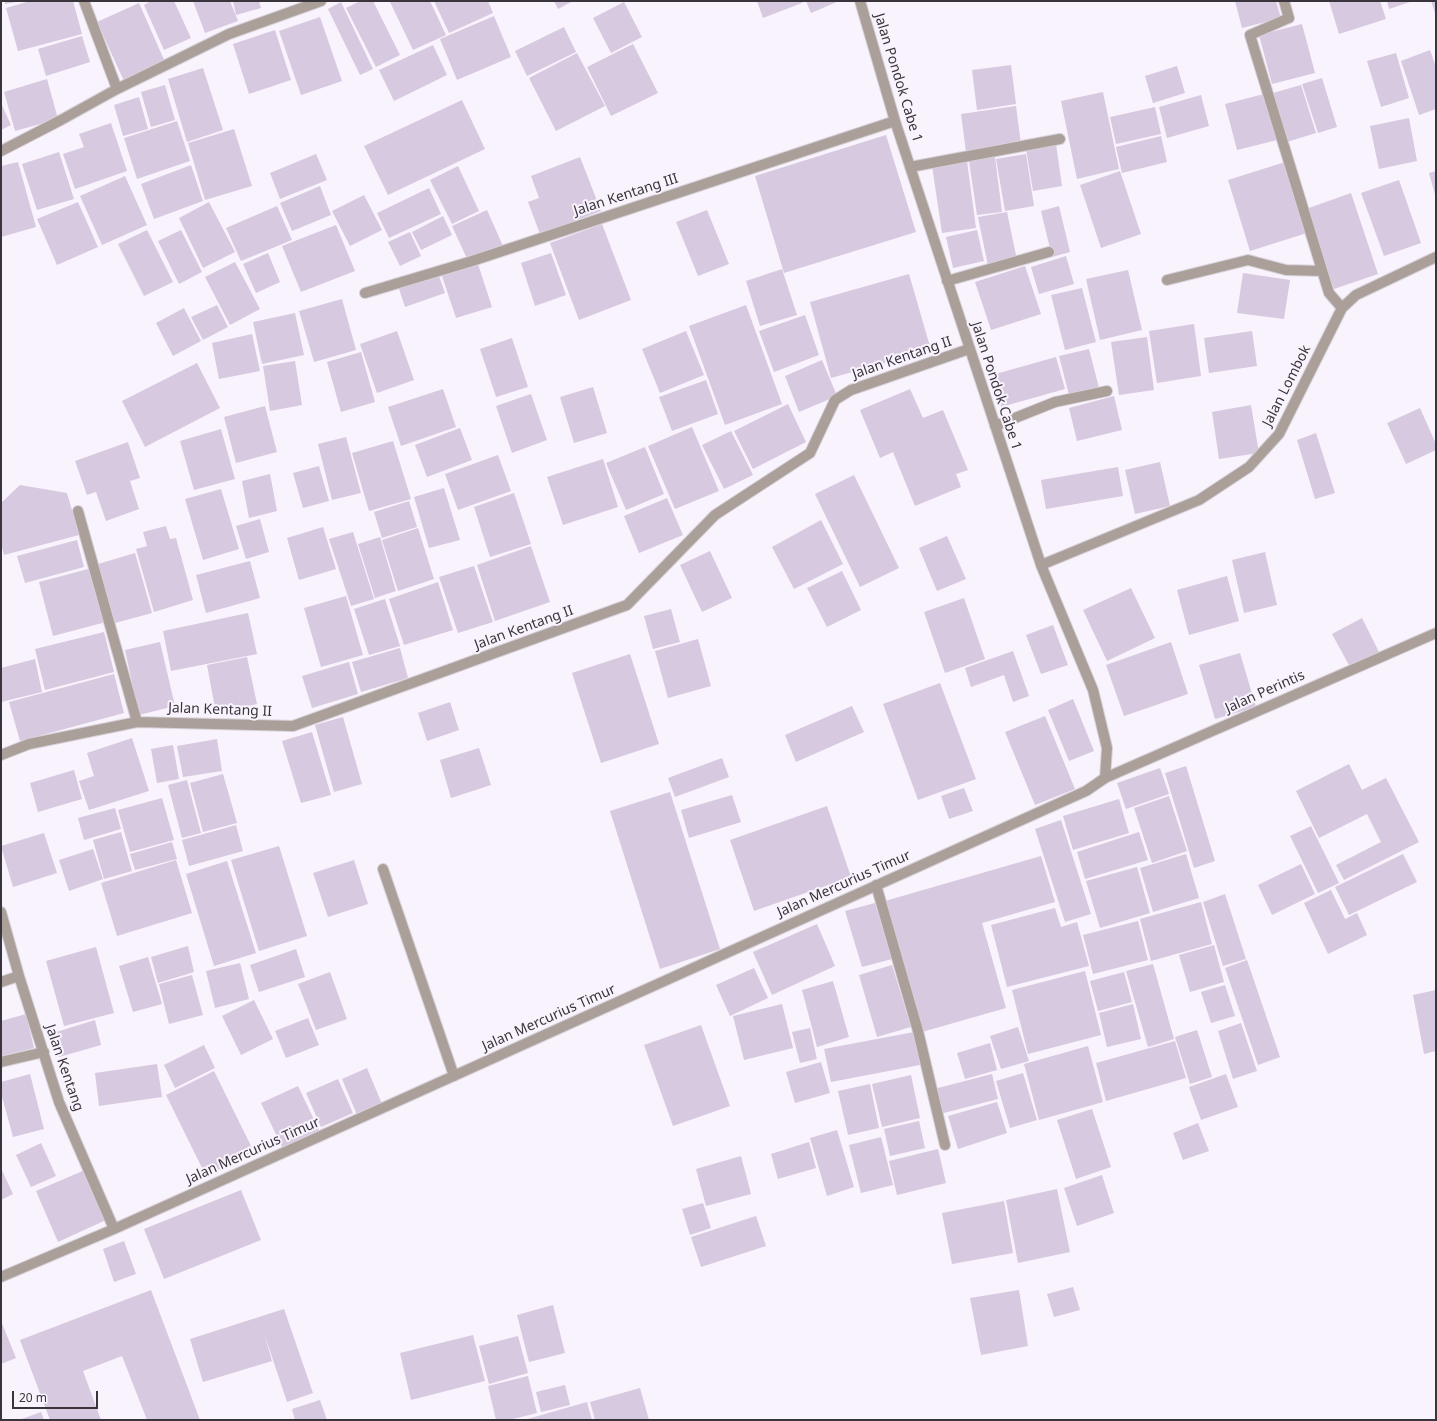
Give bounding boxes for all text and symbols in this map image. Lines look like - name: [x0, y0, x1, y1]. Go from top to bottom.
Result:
- street label: Jalan Pondok Cabe 1: [870, 11, 926, 145]
- street label: Jalan Kentang III: [572, 170, 680, 220]
- street label: Jalan Pondok Cabe 1: [967, 320, 1025, 452]
- street label: Jalan Kentang II: [850, 333, 954, 383]
- street label: Jalan Lombok: [1259, 343, 1315, 429]
- street label: Jalan Kentang II: [472, 602, 576, 654]
- street label: Jalan Perintis: [1223, 667, 1307, 717]
- street label: Jalan Kentang II: [168, 700, 272, 720]
- street label: Jalan Mercurius Timur: [775, 847, 913, 921]
- street label: Jalan Mercurius Timur: [480, 981, 618, 1055]
- street label: Jalan Kentang: [41, 1022, 87, 1114]
- street label: Jalan Mercurius Timur: [184, 1114, 322, 1188]
- scale bar: [14, 1383, 100, 1409]
- text: 20 m: [19, 1389, 47, 1406]

